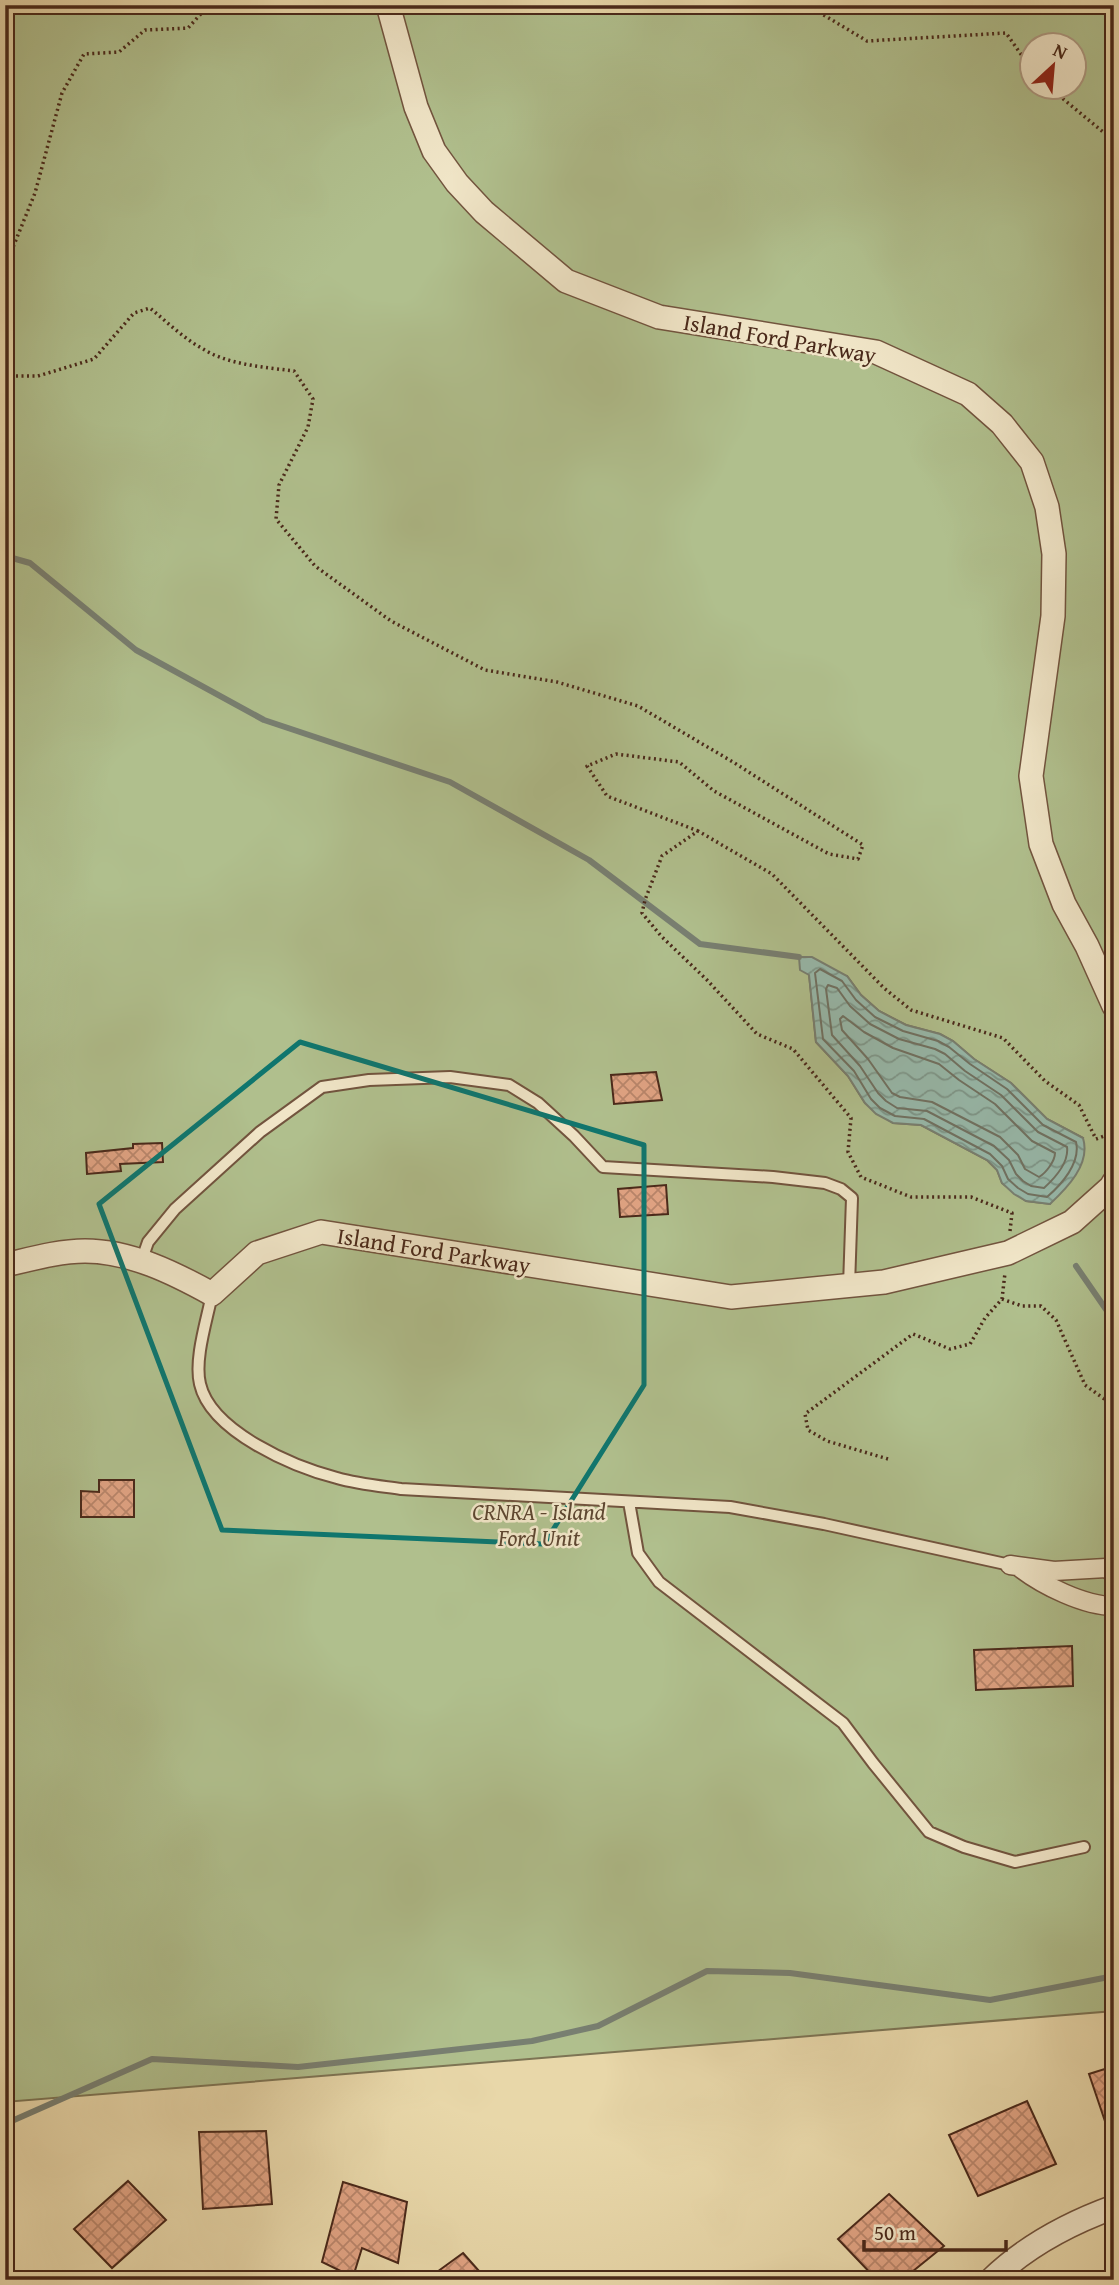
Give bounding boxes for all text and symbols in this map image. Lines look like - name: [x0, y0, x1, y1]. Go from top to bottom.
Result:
- north arrow: [1018, 32, 1088, 102]
- text: N: [1049, 35, 1073, 66]
- street label: Island Ford Parkway: [681, 305, 879, 371]
- street label: Island Ford Parkway: [335, 1218, 533, 1282]
- park label: CRNRA - Island Ford Unit: [472, 1495, 606, 1554]
- scale bar: [864, 2208, 1005, 2252]
- text: 50 m: [874, 2217, 916, 2248]

